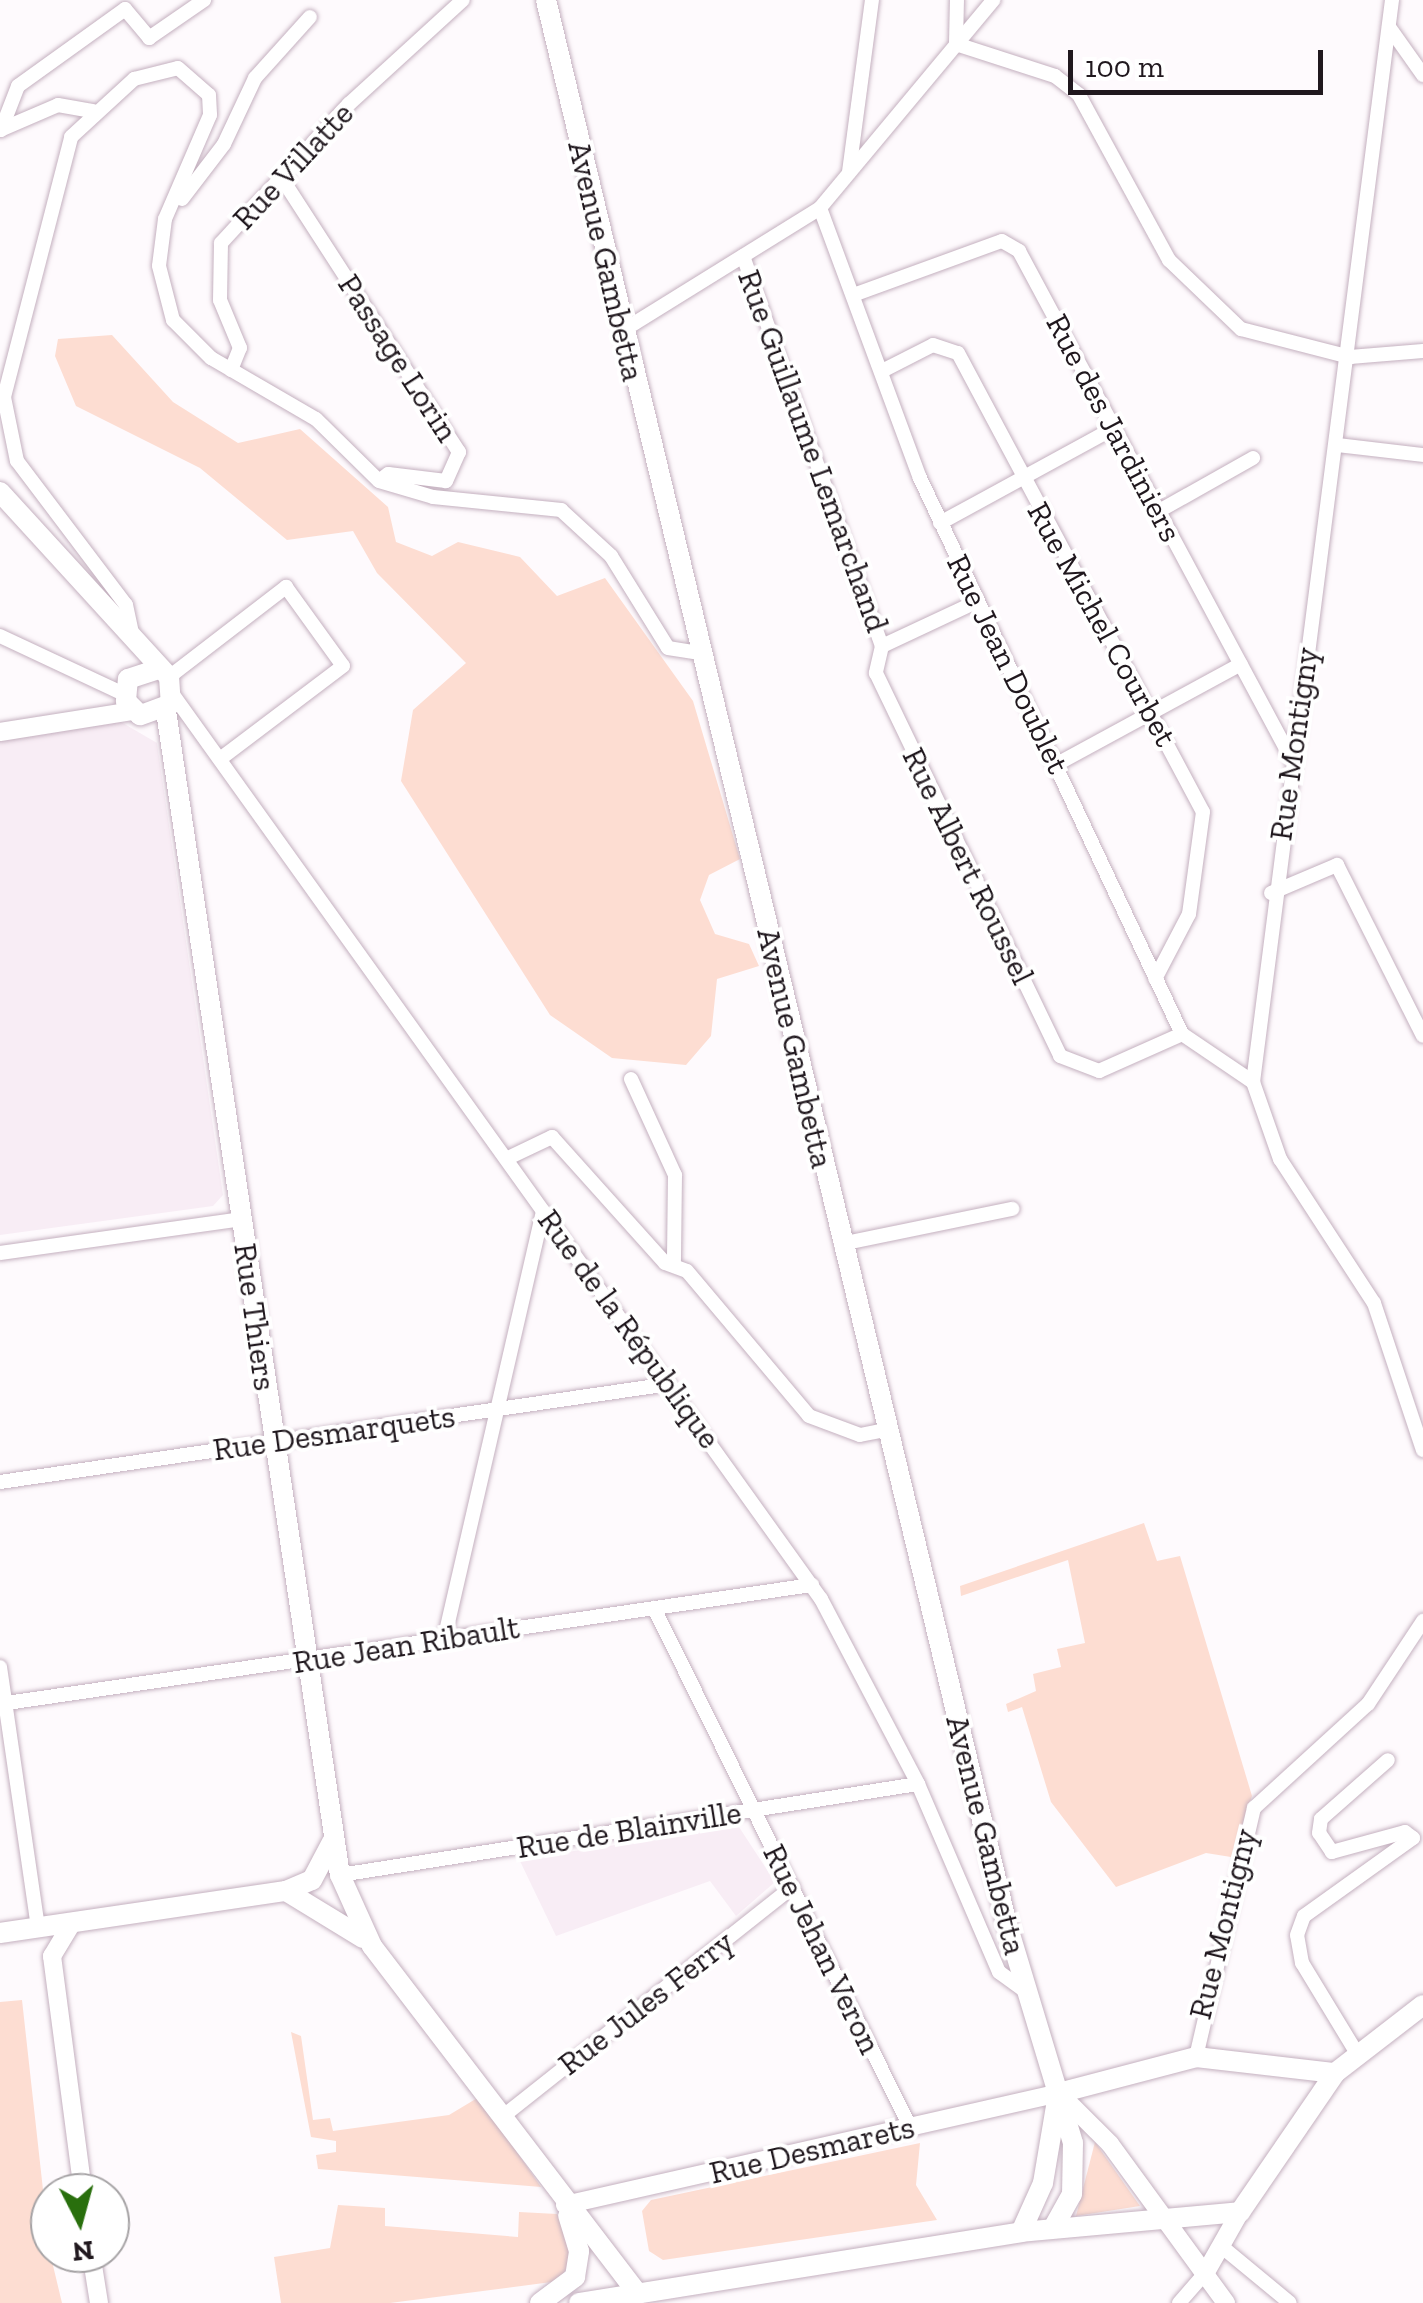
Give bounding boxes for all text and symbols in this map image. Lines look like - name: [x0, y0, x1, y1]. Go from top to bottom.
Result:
- scale bar: [1073, 30, 1328, 92]
- text: 100 m: [1085, 49, 1164, 85]
- street label: Rue Villatte: [224, 94, 362, 238]
- street label: Avenue Gambetta: [560, 137, 652, 385]
- street label: Rue Guillaume Lemarchand: [730, 265, 896, 637]
- street label: Passage Lorin: [330, 267, 466, 449]
- street label: Rue des Jardiniers: [1038, 307, 1190, 549]
- street label: Rue Michel Courbet: [1019, 495, 1185, 753]
- street label: Rue Jean Doublet: [938, 548, 1078, 780]
- street label: Rue Montigny: [1261, 645, 1327, 843]
- street label: Rue Albert Roussel: [894, 741, 1042, 991]
- street label: Avenue Gambetta: [749, 924, 841, 1172]
- street label: Rue de la République: [530, 1202, 728, 1456]
- street label: Rue Thiers: [226, 1240, 284, 1394]
- street label: Rue Desmarquets: [210, 1397, 458, 1469]
- street label: Rue Jean Ribault: [290, 1608, 522, 1682]
- street label: Avenue Gambetta: [938, 1711, 1034, 1959]
- street label: Rue de Blainville: [514, 1793, 744, 1867]
- street label: Rue Montigny: [1181, 1825, 1265, 2023]
- street label: Rue Jehan Veron: [754, 1837, 890, 2061]
- street label: Rue Jules Ferry: [551, 1923, 741, 2083]
- street label: Rue Desmarets: [706, 2108, 918, 2192]
- north arrow: [30, 2173, 130, 2273]
- text: N: [71, 2234, 95, 2269]

